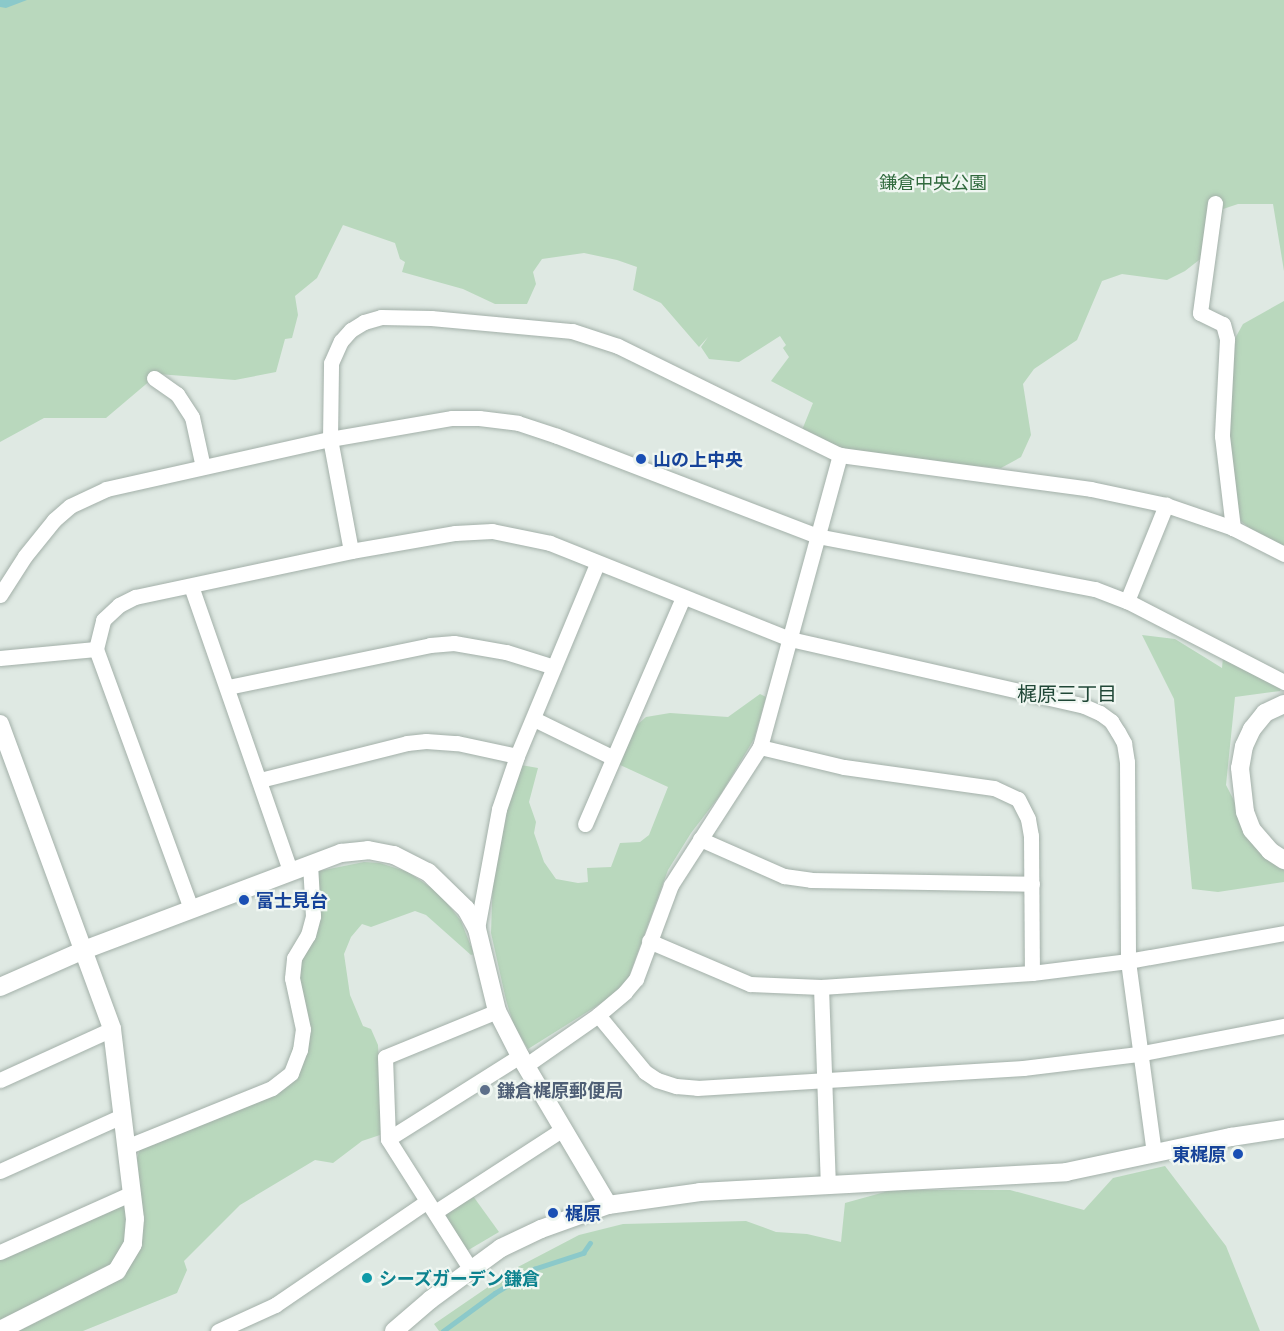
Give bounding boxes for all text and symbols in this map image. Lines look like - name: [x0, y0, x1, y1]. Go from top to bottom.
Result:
- park label: 鎌倉中央公園: [879, 171, 987, 193]
- place label: 山の上中央: [653, 448, 743, 470]
- marker: 山の上中央: [634, 452, 648, 466]
- district label: 梶原三丁目: [1017, 681, 1117, 705]
- place label: 富士見台: [256, 889, 328, 911]
- marker: 富士見台: [237, 893, 251, 907]
- place label: 鎌倉梶原郵便局: [497, 1079, 623, 1101]
- marker: 鎌倉梶原郵便局: [478, 1083, 492, 1097]
- place label: 東梶原: [1172, 1143, 1226, 1165]
- marker: 東梶原: [1231, 1147, 1245, 1161]
- place label: 梶原: [565, 1202, 601, 1224]
- marker: 梶原: [546, 1206, 560, 1220]
- place label: シーズガーデン鎌倉: [379, 1267, 541, 1289]
- marker: シーズガーデン鎌倉: [360, 1271, 374, 1285]

